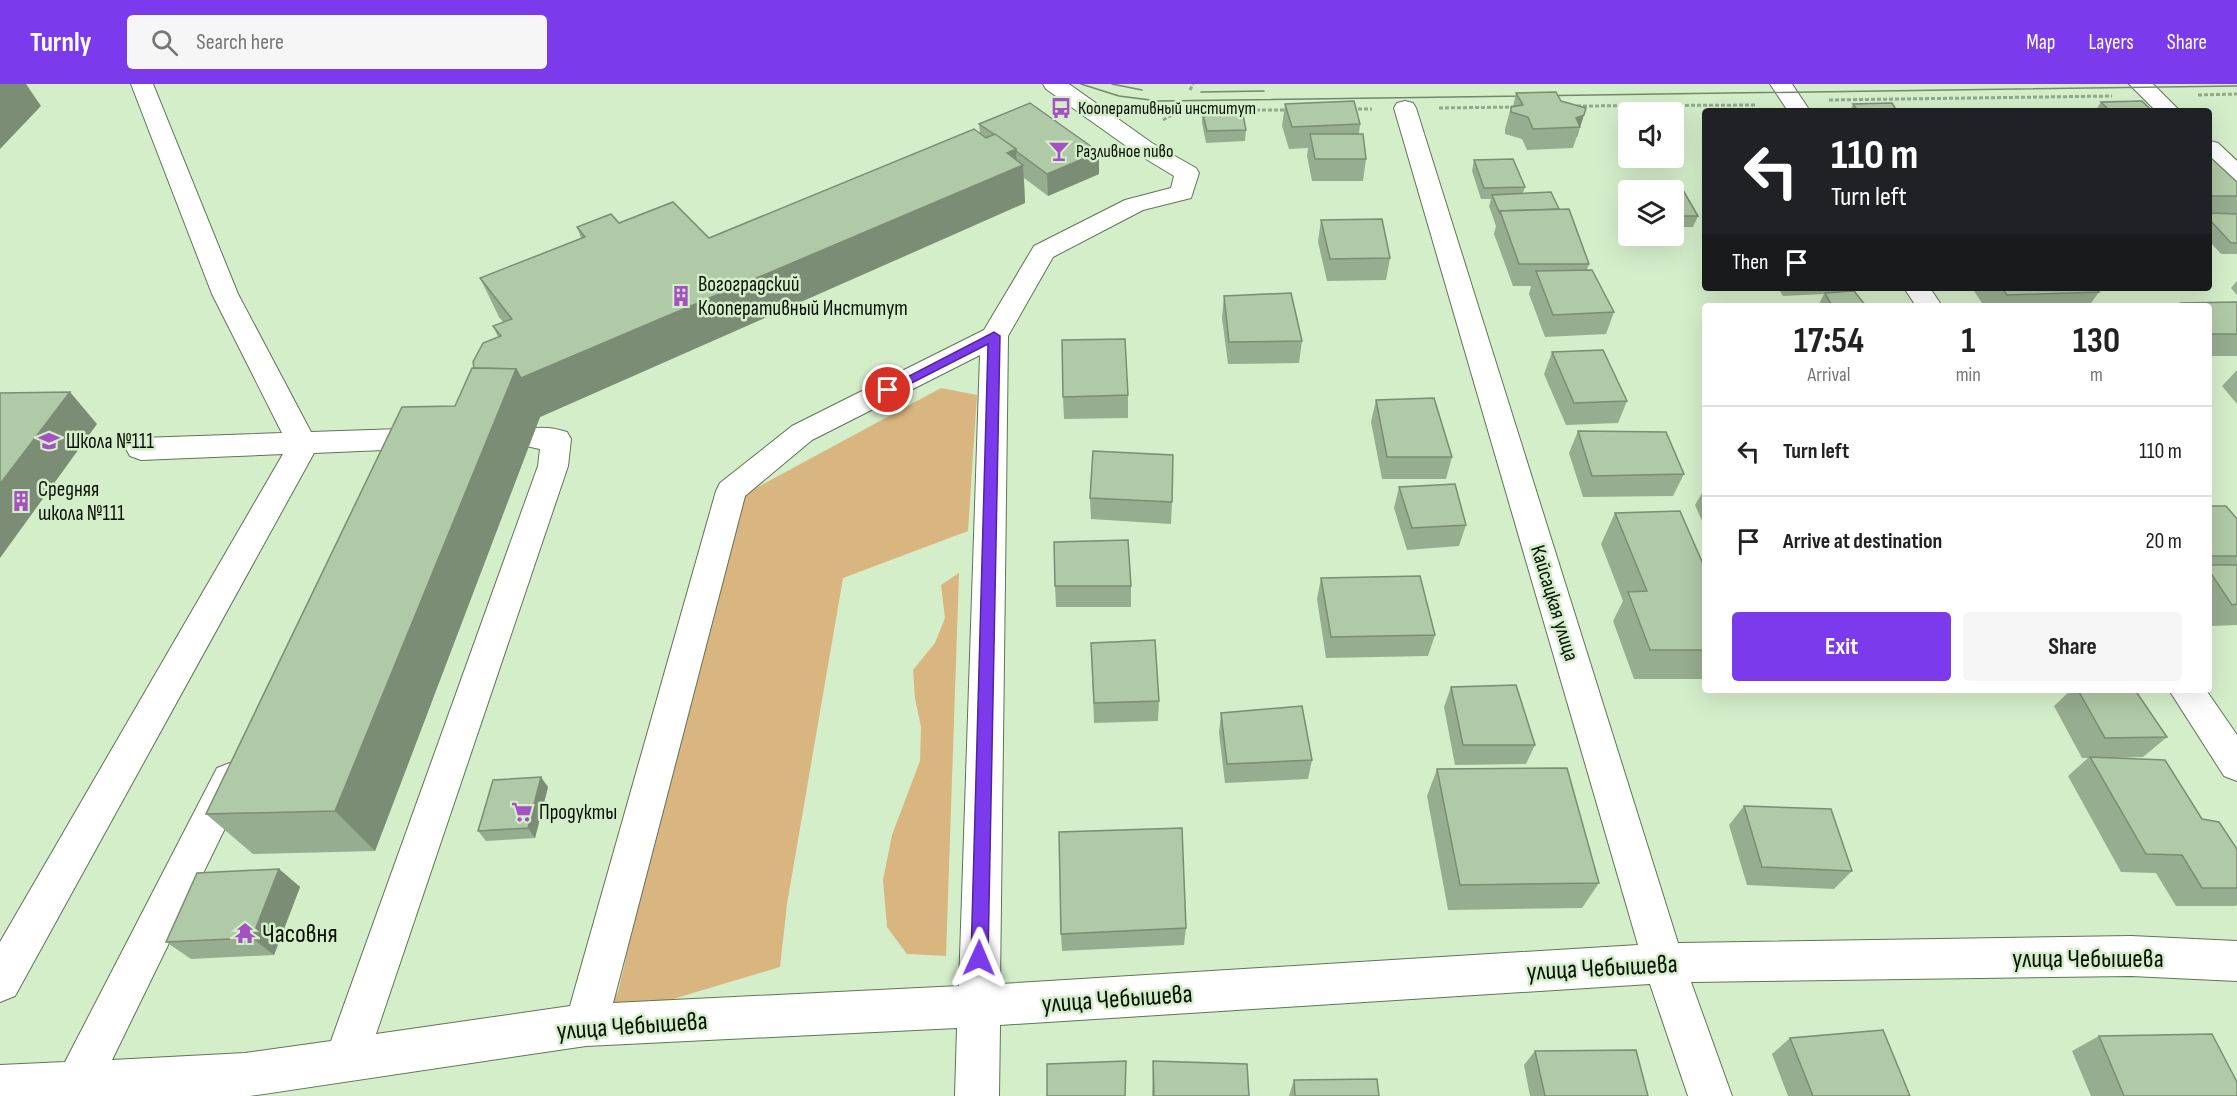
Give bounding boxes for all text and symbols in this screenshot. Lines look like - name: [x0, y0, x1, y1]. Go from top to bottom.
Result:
- search box: [127, 15, 547, 69]
- text: Turnly: [30, 26, 91, 59]
- icon: search: [148, 26, 181, 59]
- text: Search here: [196, 29, 284, 56]
- text: Map: [2026, 30, 2055, 55]
- text: Layers: [2088, 30, 2134, 55]
- text: Share: [2167, 30, 2207, 55]
- bus stop icon: Кооперативный институт: [1049, 96, 1073, 120]
- place label: Кооперативный институт: [1078, 98, 1256, 119]
- map controls: [1618, 102, 1684, 246]
- button: sound: [1618, 102, 1684, 168]
- text: 110 m: [1831, 130, 1918, 181]
- icon: left: [1732, 132, 1810, 210]
- bar icon: Разливное пиво: [1047, 139, 1071, 163]
- place label: Разливное пиво: [1076, 141, 1173, 162]
- button: layers: [1618, 180, 1684, 246]
- text: Turn left: [1831, 181, 1907, 213]
- icon: arrive: [1780, 246, 1813, 279]
- text: Then: [1732, 249, 1768, 276]
- place label: Вогоградский Кооперативный Институт: [698, 272, 908, 321]
- building icon: Вогоградский Кооперативный Институт: [669, 284, 693, 308]
- text: 17:54: [1794, 320, 1864, 363]
- text: 1: [1961, 320, 1975, 363]
- text: 130: [2073, 320, 2120, 363]
- text: Arrival: [1807, 363, 1850, 387]
- text: min: [1956, 363, 1981, 387]
- text: m: [2090, 363, 2103, 387]
- pin: [862, 364, 913, 415]
- icon: arrive: [871, 373, 904, 406]
- school or university icon: Школа №111: [37, 429, 61, 453]
- place label: Школа №111: [66, 429, 154, 454]
- icon: left: [1732, 435, 1765, 468]
- text: Turn left: [1783, 438, 1849, 465]
- text: 110 m: [2139, 438, 2182, 465]
- place label: Средняя школа №111: [38, 477, 125, 526]
- building icon: Средняя школа №111: [9, 489, 33, 513]
- icon: arrive: [1732, 525, 1765, 558]
- text: Arrive at destination: [1783, 528, 1942, 555]
- text: 20 m: [2146, 528, 2182, 555]
- street label: Кайсацкая улица: [1525, 542, 1584, 664]
- button: Exit: [1732, 612, 1951, 681]
- button: Share: [1963, 612, 2182, 681]
- supermarket icon: Продукты: [510, 800, 534, 824]
- place label: Продукты: [539, 800, 617, 825]
- place label: Часовня: [262, 919, 338, 950]
- temple icon: Часовня: [233, 921, 257, 945]
- position arrow: [947, 926, 1011, 990]
- street label: улица Чебышева: [2012, 944, 2164, 975]
- street label: улица Чебышева: [1526, 949, 1678, 988]
- street label: улица Чебышева: [1041, 979, 1194, 1020]
- street label: улица Чебышева: [556, 1006, 709, 1047]

